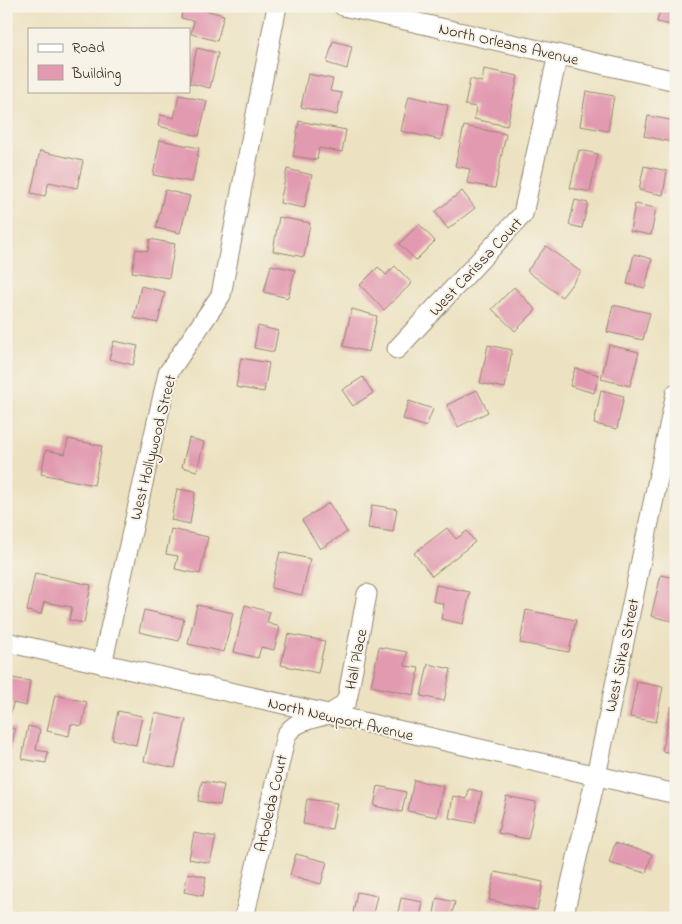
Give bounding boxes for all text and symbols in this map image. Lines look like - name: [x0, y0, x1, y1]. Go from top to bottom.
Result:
- street label: North Orleans Avenue: [436, 17, 582, 73]
- legend: [28, 28, 190, 92]
- text: Road: [72, 37, 105, 59]
- text: Building: [71, 63, 121, 86]
- street label: West Carissa Court: [424, 212, 529, 322]
- street label: West Hollywood Street: [124, 372, 184, 523]
- street label: West Sitka Street: [599, 596, 647, 714]
- street label: Hall Place: [339, 626, 375, 692]
- street label: North Newport Avenue: [265, 692, 417, 749]
- street label: Arboleda Court: [249, 752, 295, 854]

